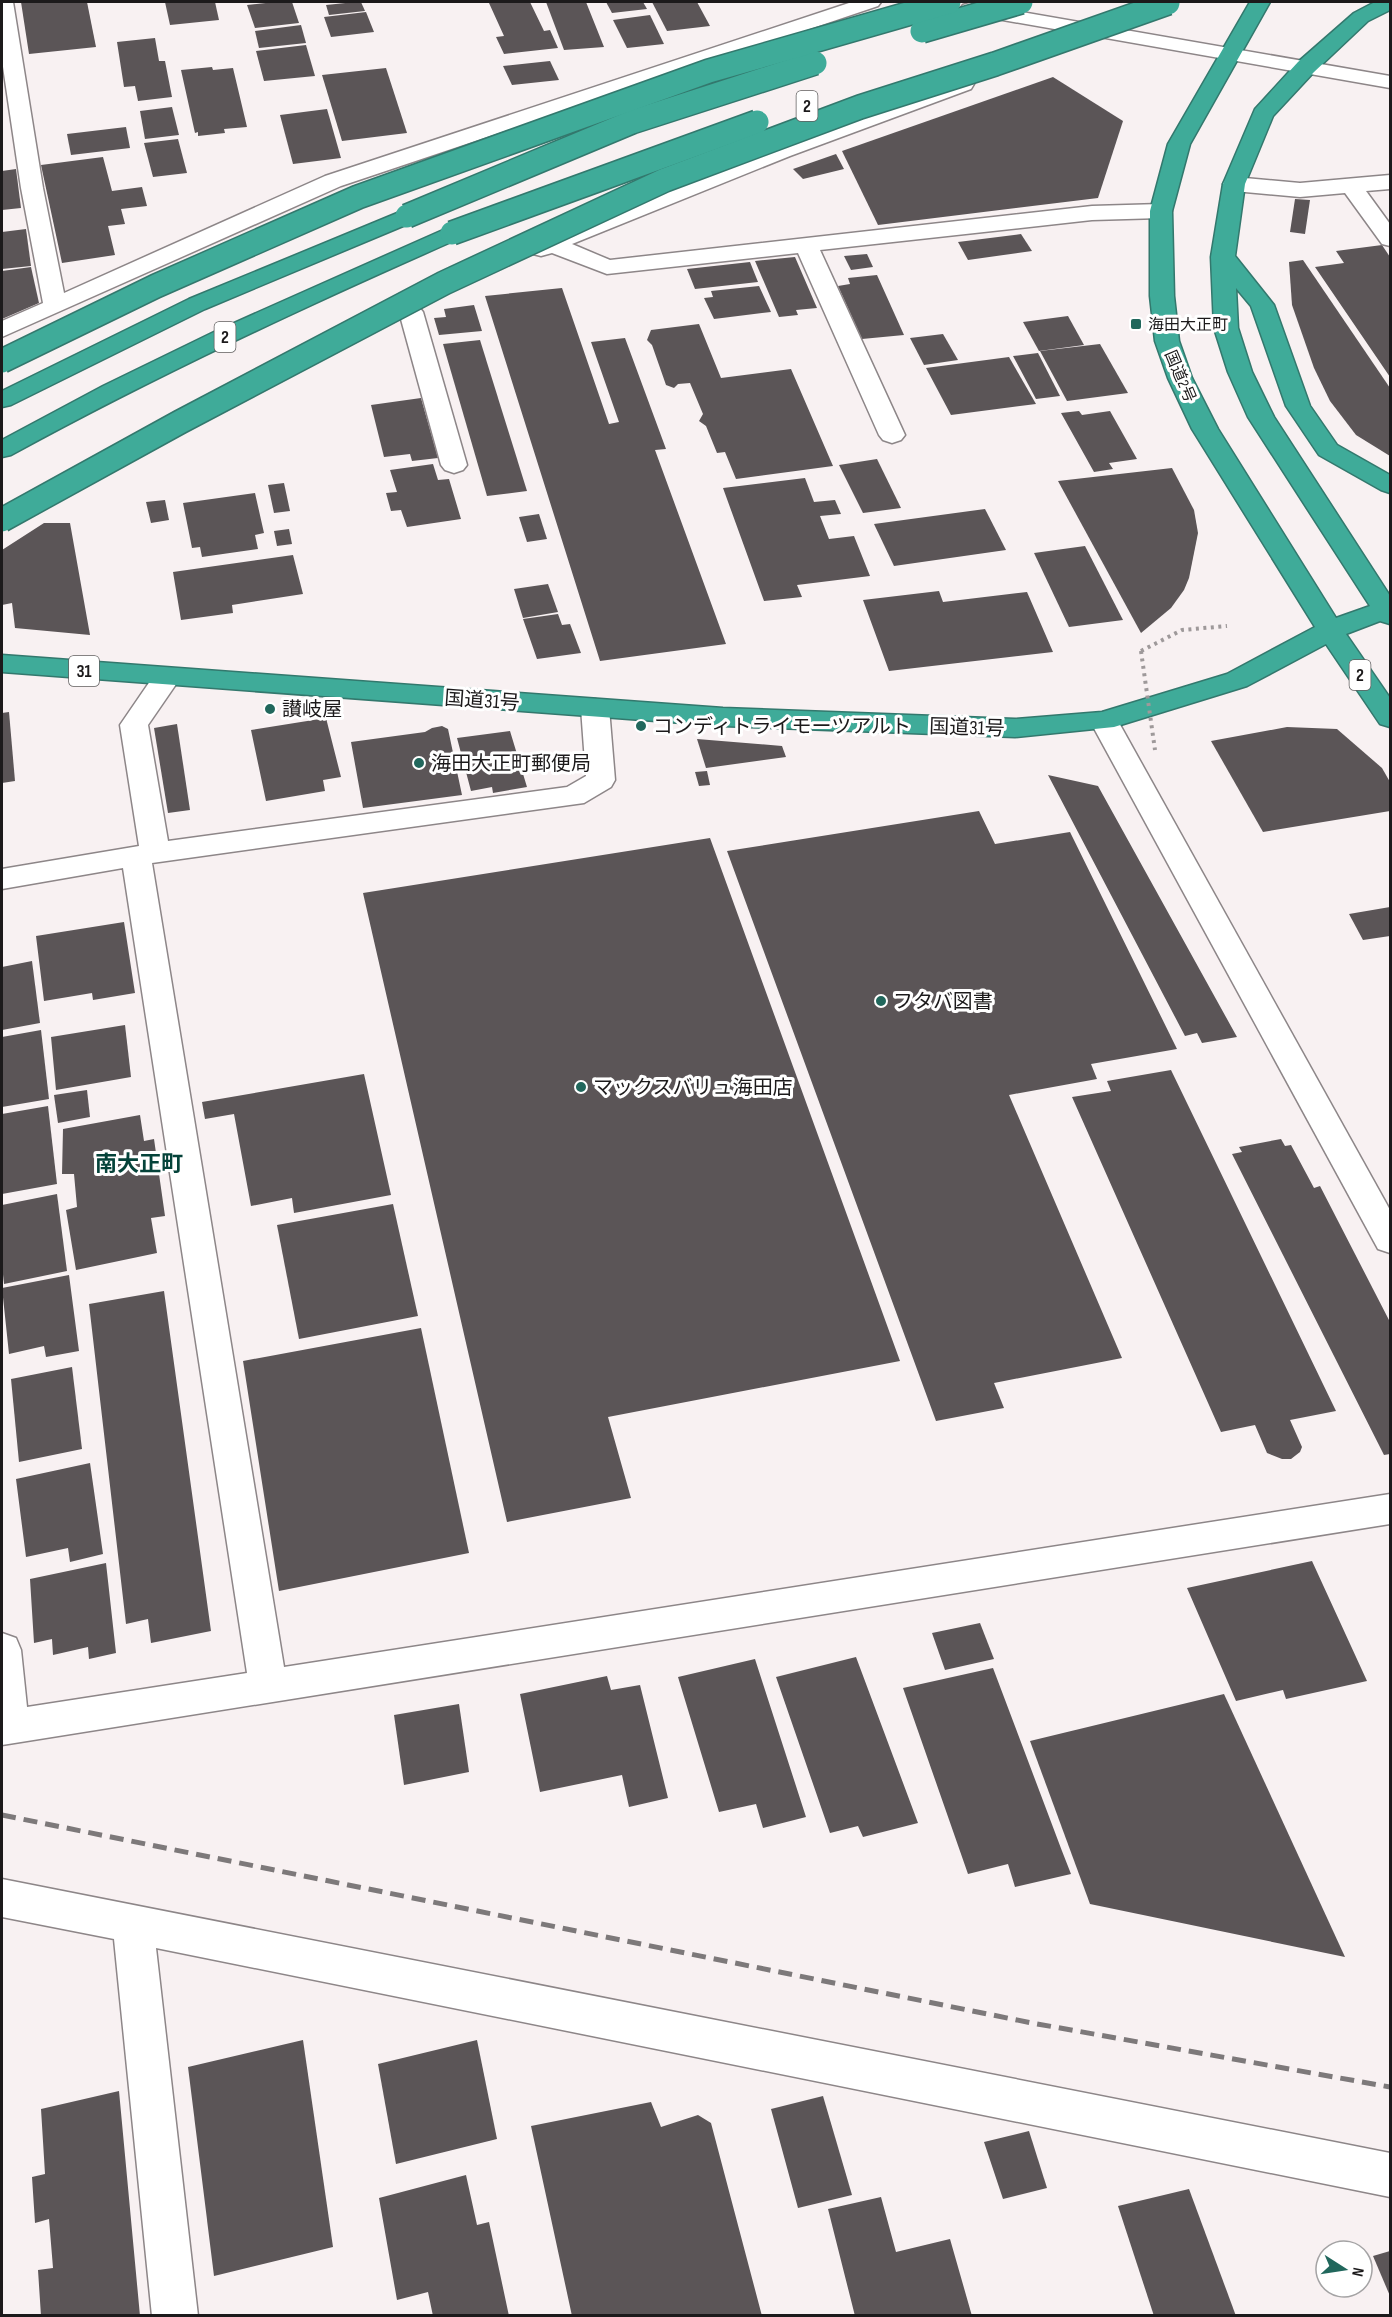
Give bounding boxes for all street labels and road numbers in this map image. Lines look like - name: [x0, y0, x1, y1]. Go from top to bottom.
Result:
- road number: 2: [796, 91, 818, 121]
- road number: 2: [214, 322, 236, 352]
- street label: 国道2号: [1160, 348, 1199, 405]
- road number: 31: [69, 656, 99, 686]
- road number: 2: [1350, 660, 1370, 690]
- street label: 国道31号: [443, 686, 520, 716]
- street label: 国道31号: [929, 715, 1005, 741]

